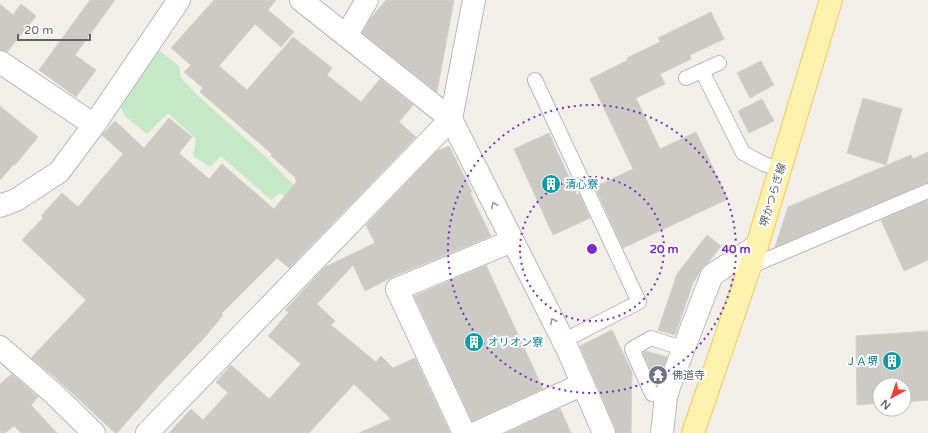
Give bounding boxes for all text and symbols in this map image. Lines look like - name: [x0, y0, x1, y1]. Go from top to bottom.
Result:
- scale bar: [18, 16, 90, 42]
- text: 20 m: [24, 23, 53, 37]
- street label: 堺かつらぎ線: [757, 162, 789, 228]
- building icon: 清心寮: [540, 173, 562, 195]
- place label: 清心寮: [565, 178, 598, 191]
- one-way arrow: [492, 202, 499, 209]
- centre of rings: [585, 242, 599, 256]
- text: 20 m: [649, 242, 679, 256]
- text: 40 m: [721, 242, 751, 256]
- one-way arrow: [550, 318, 558, 325]
- building icon: オリオン寮: [463, 331, 485, 353]
- place label: オリオン寮: [488, 336, 543, 349]
- building icon: ＪＡ堺: [881, 350, 903, 372]
- place label: ＪＡ堺: [845, 355, 878, 368]
- temple icon: 佛道寺: [647, 364, 669, 386]
- place label: 佛道寺: [672, 369, 705, 382]
- north arrow: [872, 377, 912, 417]
- text: N: [878, 396, 893, 412]

